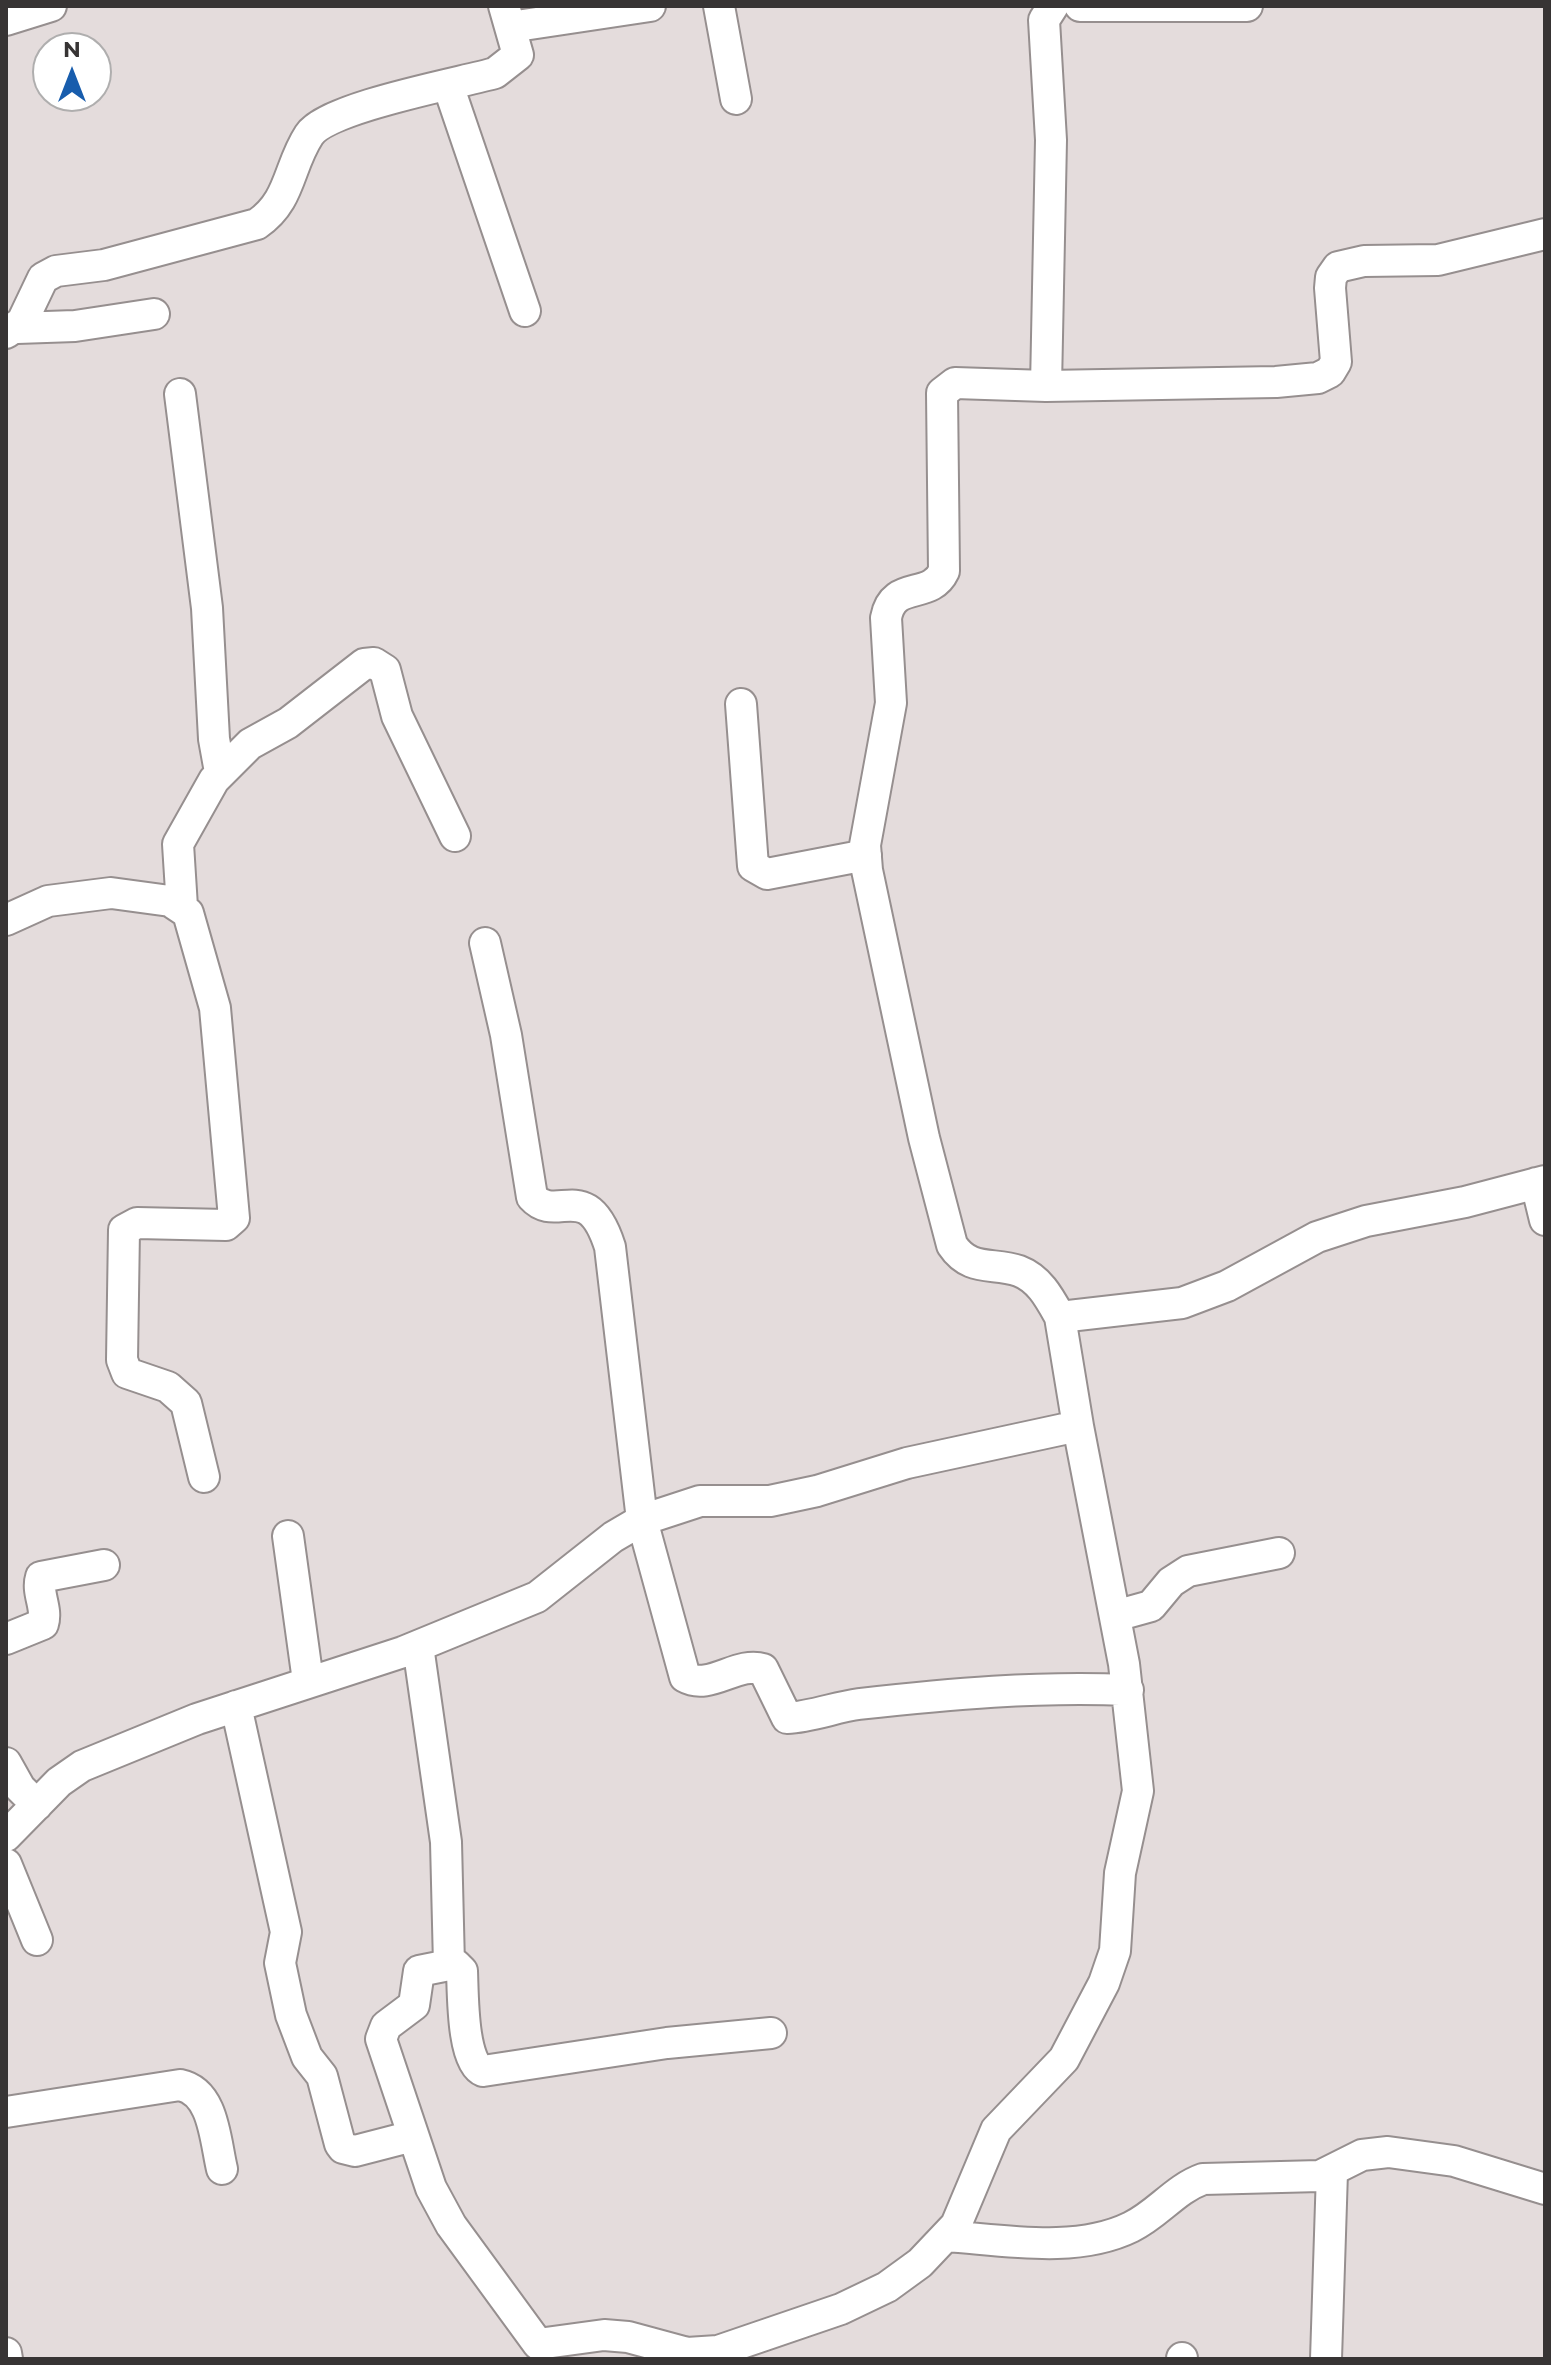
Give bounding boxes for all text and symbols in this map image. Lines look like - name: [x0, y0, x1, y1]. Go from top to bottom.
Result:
- north arrow: [32, 32, 112, 112]
- text: N: [63, 36, 81, 63]

